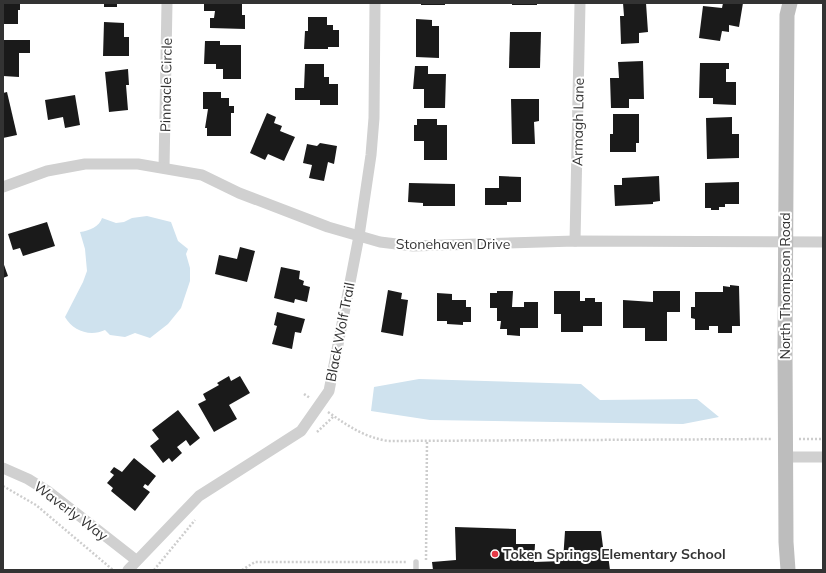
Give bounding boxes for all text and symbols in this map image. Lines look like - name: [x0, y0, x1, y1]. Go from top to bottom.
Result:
- street label: Pinnacle Circle: [156, 38, 176, 132]
- street label: Armagh Lane: [568, 78, 588, 166]
- street label: North Thompson Road: [776, 212, 794, 360]
- street label: Stonehaven Drive: [396, 235, 510, 253]
- street label: Black Wolf Trail: [322, 281, 358, 383]
- street label: Waverly Way: [30, 477, 112, 545]
- place label: Token Springs Elementary School: [503, 545, 726, 563]
- marker: Token Springs Elementary School: [490, 549, 500, 559]

